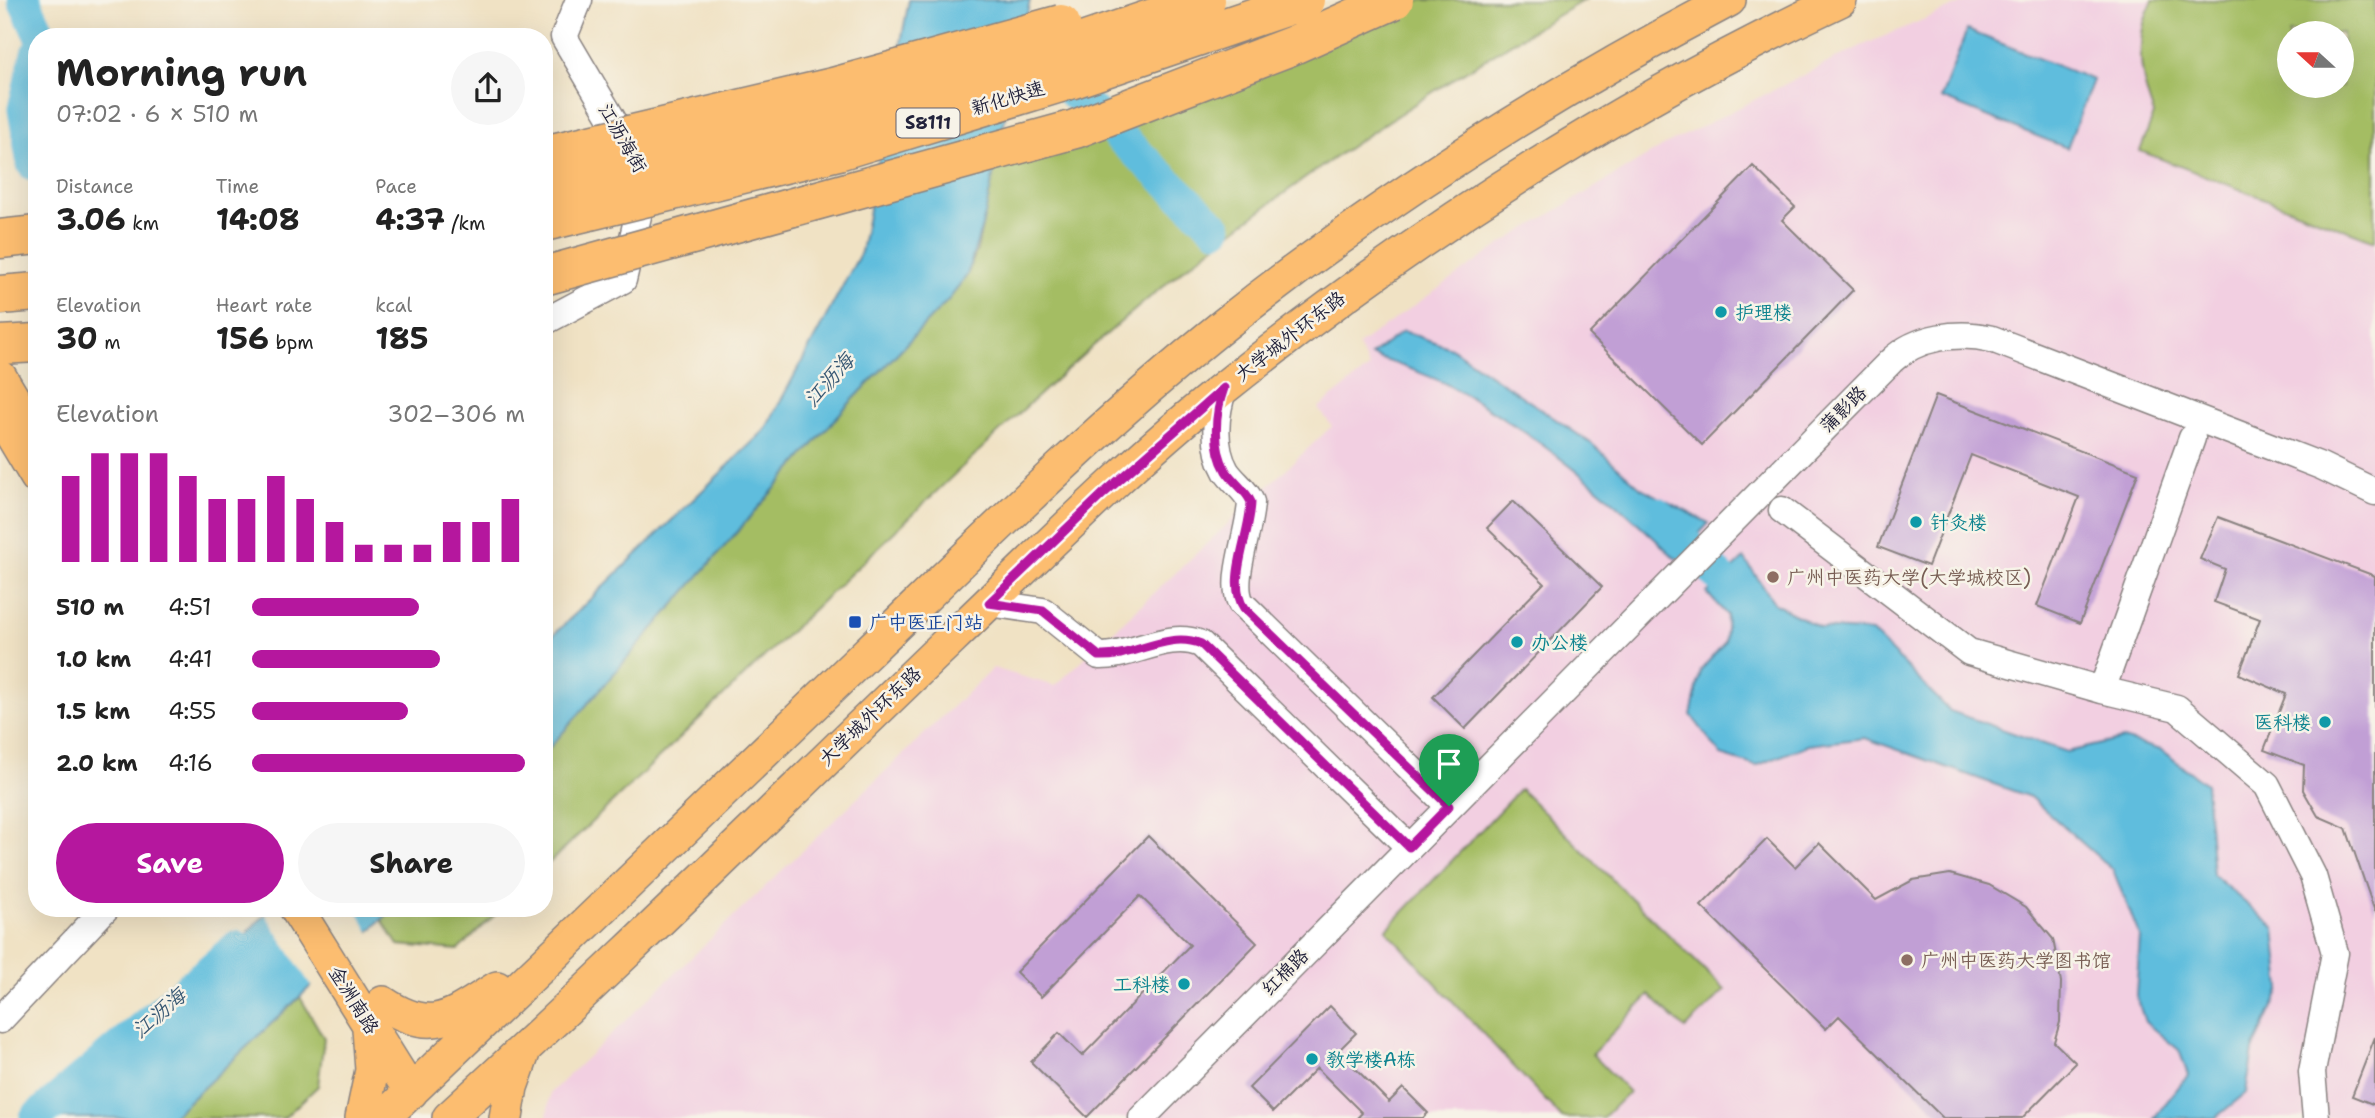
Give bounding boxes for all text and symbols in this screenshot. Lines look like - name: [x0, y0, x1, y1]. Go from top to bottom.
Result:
- north arrow: [2277, 21, 2354, 98]
- map controls: [2277, 21, 2354, 98]
- text: Morning run: [56, 47, 307, 98]
- button: share: [451, 51, 525, 125]
- street label: 新化快速: [968, 75, 1048, 121]
- text: 07:02 · 6 × 510 m: [56, 99, 258, 129]
- street label: 江沥海街: [593, 99, 653, 177]
- road number: S8111: [897, 109, 960, 138]
- text: Distance: [56, 174, 134, 199]
- text: Time: [216, 174, 259, 199]
- text: Pace: [375, 174, 417, 199]
- text: 3.06: [56, 199, 126, 240]
- text: 14:08: [216, 199, 300, 240]
- text: 4:37: [375, 199, 445, 240]
- text: km: [126, 211, 159, 236]
- text: /km: [445, 211, 485, 236]
- street label: 大学城外环东路: [1230, 285, 1350, 387]
- text: Elevation: [56, 293, 141, 318]
- text: Heart rate: [216, 293, 312, 318]
- text: kcal: [375, 293, 412, 318]
- place label: 护理楼: [1735, 300, 1792, 325]
- marker: 护理楼: [1713, 304, 1729, 320]
- text: 30: [56, 318, 98, 359]
- text: 156: [216, 318, 269, 359]
- text: 185: [375, 318, 429, 359]
- text: m: [98, 330, 121, 355]
- text: bpm: [269, 330, 314, 355]
- water label: 江沥海: [798, 346, 862, 413]
- street label: 蒲影路: [1814, 380, 1872, 438]
- text: Elevation: [56, 399, 159, 429]
- text: 302–306 m: [387, 399, 525, 429]
- place label: 针灸楼: [1930, 510, 1987, 535]
- marker: 针灸楼: [1908, 514, 1924, 530]
- place label: 广州中医药大学(大学城校区): [1787, 565, 2031, 590]
- marker: 广州中医药大学(大学城校区): [1765, 569, 1781, 585]
- text: 510 m: [56, 592, 124, 622]
- text: 4:51: [168, 592, 212, 622]
- place label: 广中医正门站: [869, 610, 983, 635]
- marker: 广中医正门站: [847, 614, 863, 630]
- place label: 办公楼: [1531, 630, 1588, 655]
- marker: 办公楼: [1509, 634, 1525, 650]
- text: 1.0 km: [56, 644, 131, 674]
- text: 4:41: [168, 644, 213, 674]
- street label: 大学城外环东路: [813, 661, 927, 771]
- text: 1.5 km: [56, 696, 130, 726]
- text: 4:55: [168, 696, 216, 726]
- place label: 医科楼: [2254, 710, 2311, 735]
- marker: 医科楼: [2317, 714, 2333, 730]
- pin: [1419, 734, 1479, 806]
- icon: arrive: [1430, 745, 1468, 783]
- text: 2.0 km: [56, 748, 138, 778]
- text: 4:16: [168, 748, 213, 778]
- button: Save: [56, 823, 284, 903]
- button: Share: [298, 823, 525, 903]
- street label: 红棉路: [1256, 943, 1314, 1001]
- place label: 广州中医药大学图书馆: [1921, 948, 2111, 973]
- marker: 广州中医药大学图书馆: [1899, 952, 1915, 968]
- street label: 金洲南路: [323, 961, 385, 1039]
- place label: 工科楼: [1113, 972, 1170, 997]
- marker: 工科楼: [1176, 976, 1192, 992]
- water label: 江沥海: [126, 980, 193, 1044]
- place label: 教学楼A栋: [1326, 1047, 1416, 1072]
- marker: 教学楼A栋: [1304, 1051, 1320, 1067]

